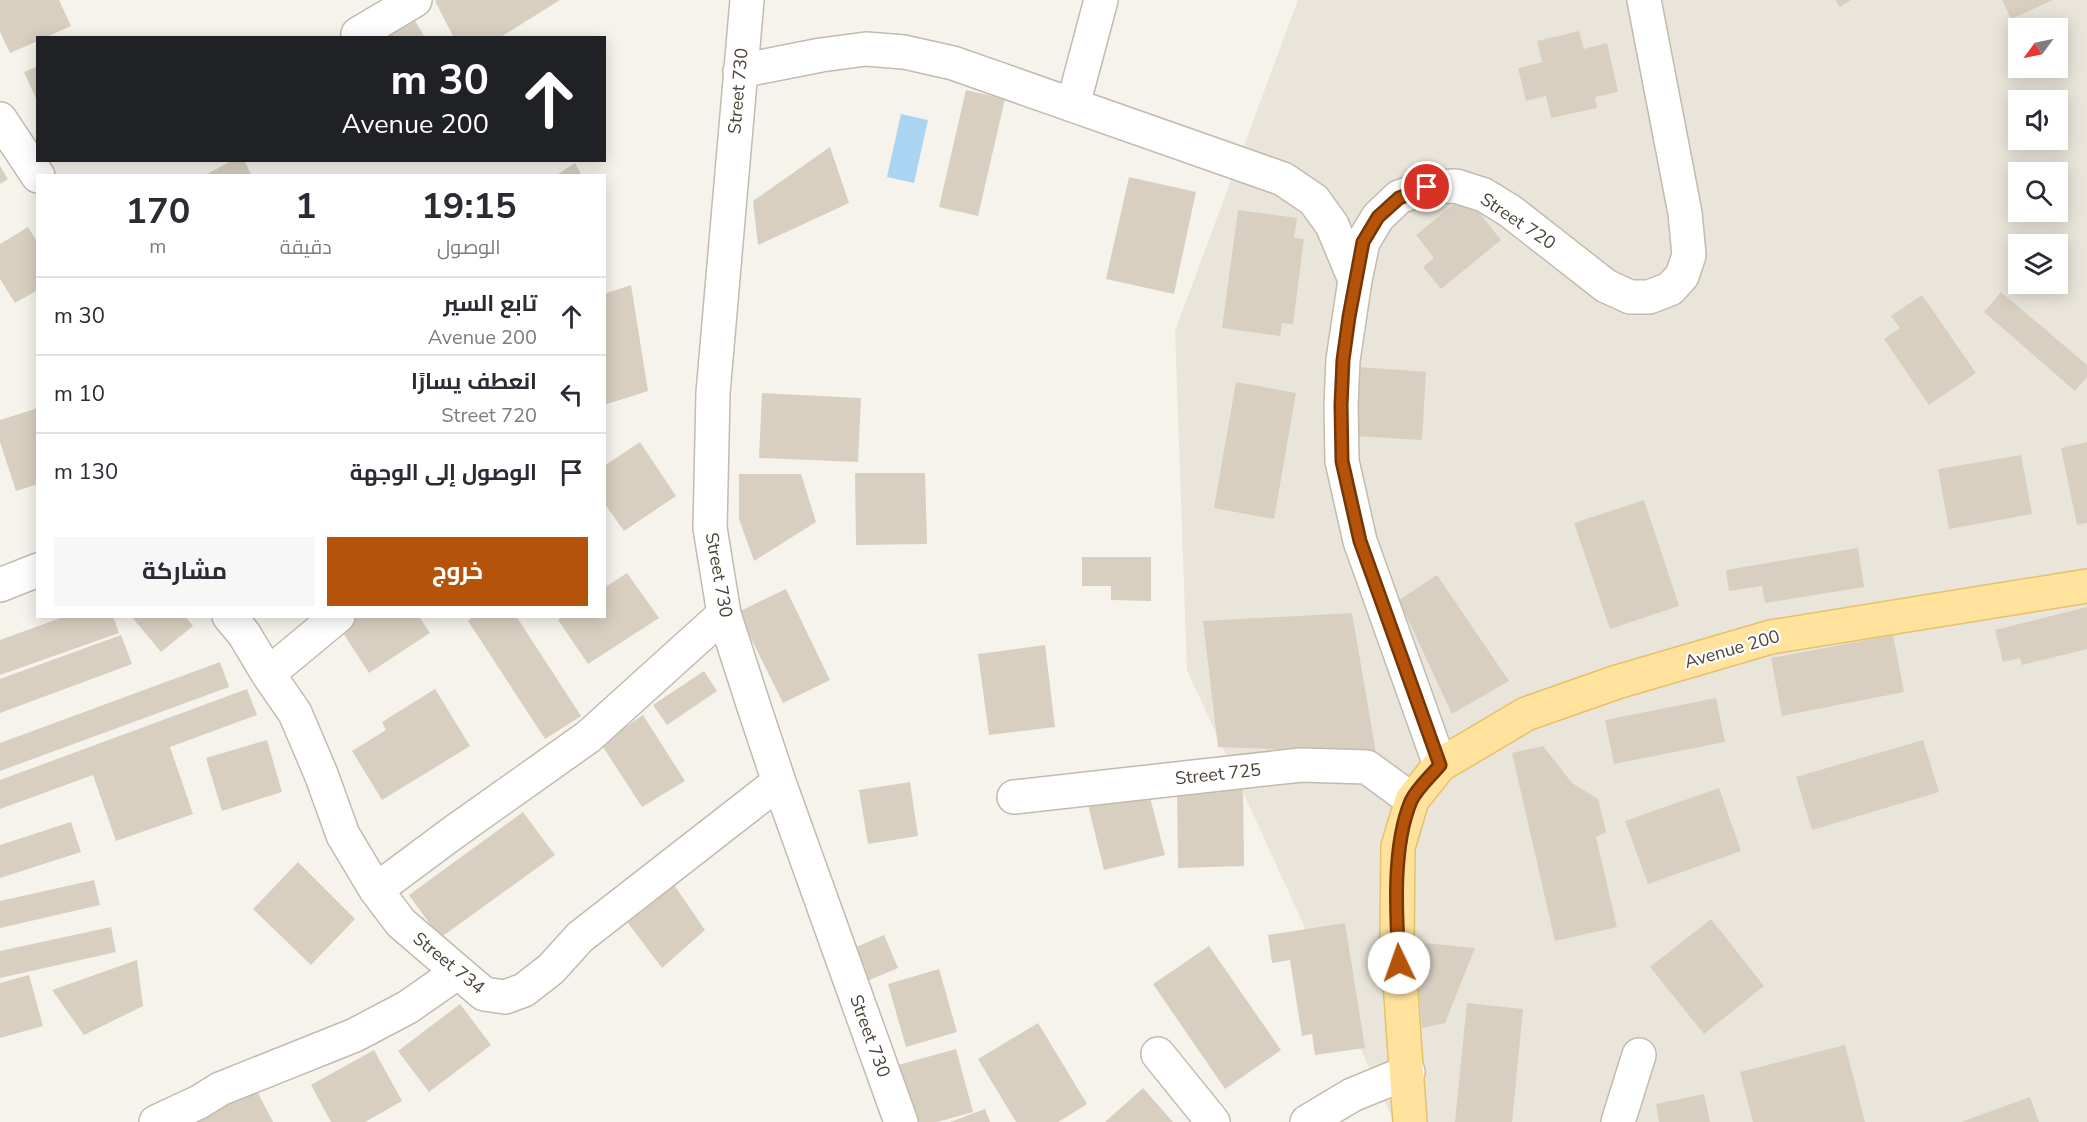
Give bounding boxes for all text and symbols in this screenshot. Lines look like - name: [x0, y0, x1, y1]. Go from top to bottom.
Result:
- north arrow: [2008, 18, 2068, 78]
- map controls: [2008, 18, 2068, 294]
- street label: Street 730: [722, 47, 754, 135]
- text: 30 m: [390, 52, 489, 109]
- icon: ahead: [510, 60, 588, 138]
- button: sound: [2008, 90, 2068, 150]
- text: Avenue 200: [342, 106, 489, 143]
- pin: [1401, 161, 1452, 212]
- button: search: [2008, 162, 2068, 222]
- icon: arrive: [1410, 170, 1443, 203]
- text: 1: [295, 182, 317, 231]
- text: 19:15: [421, 182, 517, 231]
- text: 170: [125, 187, 190, 236]
- street label: Street 720: [1476, 187, 1560, 255]
- text: m: [149, 233, 166, 260]
- text: دقيقة: [280, 234, 332, 261]
- text: الوصول: [437, 234, 501, 261]
- button: layers: [2008, 234, 2068, 294]
- text: تابع السير: [444, 289, 537, 319]
- icon: ahead: [555, 300, 588, 333]
- text: 30 m: [54, 301, 105, 331]
- text: Avenue 200: [428, 324, 537, 351]
- text: انعطف يسارًا: [411, 367, 537, 397]
- icon: left: [555, 378, 588, 411]
- text: 10 m: [54, 379, 105, 409]
- text: Street 720: [441, 402, 537, 429]
- icon: arrive: [555, 456, 588, 489]
- text: 130 m: [54, 457, 118, 487]
- text: الوصول إلى الوجهة: [350, 458, 537, 488]
- street label: Street 730: [700, 531, 738, 619]
- button: مشاركة: [54, 537, 315, 606]
- button: خروج: [327, 537, 588, 606]
- street label: Avenue 200: [1681, 624, 1783, 674]
- street label: Street 725: [1174, 758, 1262, 790]
- street label: Street 734: [408, 927, 490, 1000]
- position arrow: [1367, 931, 1431, 995]
- street label: Street 730: [844, 991, 896, 1081]

